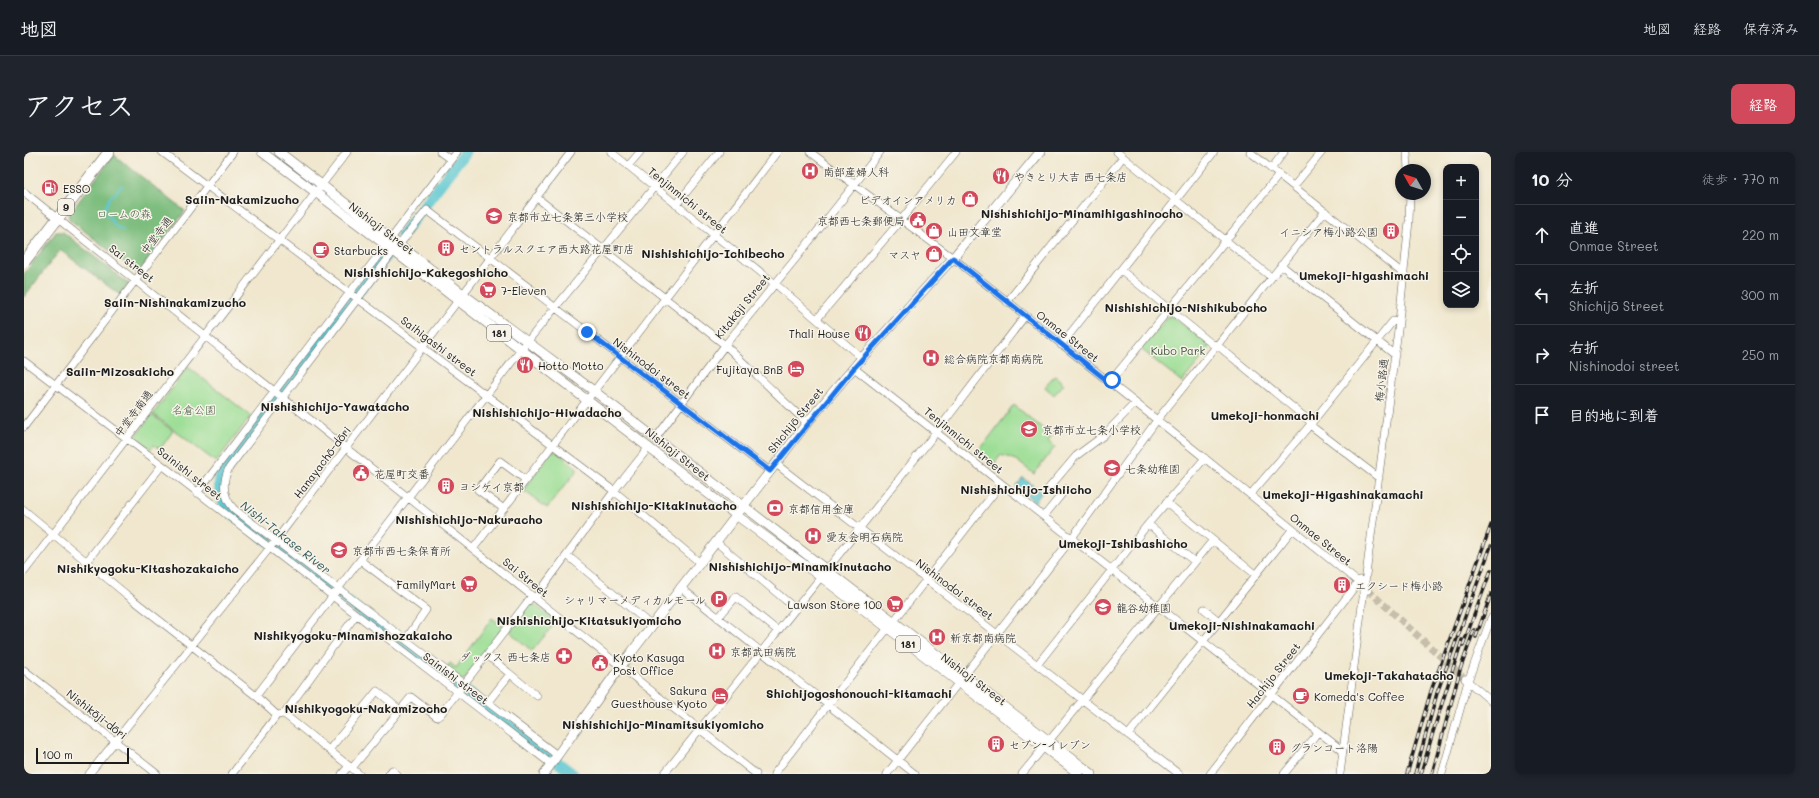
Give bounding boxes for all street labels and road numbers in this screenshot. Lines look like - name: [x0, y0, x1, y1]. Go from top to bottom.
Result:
- street label: Tenjinmichi street: [645, 163, 731, 237]
- street label: Nishioji Street: [346, 198, 418, 258]
- road number: 9: [58, 199, 74, 215]
- street label: 中堂寺通: [137, 213, 175, 257]
- street label: Sai street: [106, 240, 158, 286]
- street label: Kitakōji Street: [711, 270, 773, 342]
- street label: Onmae Street: [1034, 307, 1103, 365]
- street label: Saihigashi street: [398, 312, 480, 380]
- road number: 181: [487, 325, 511, 341]
- street label: Nishinodoi street: [610, 334, 694, 402]
- street label: 梅小路通: [1371, 357, 1391, 403]
- street label: Shichijō Street: [764, 384, 826, 456]
- street label: 中堂寺南通: [110, 387, 156, 439]
- street label: Tenjinmichi street: [921, 403, 1007, 477]
- street label: Hanayachō-dōri: [290, 423, 354, 501]
- street label: Nishioji Street: [642, 424, 714, 484]
- street label: Sainishi street: [154, 443, 226, 503]
- street label: Onmae Street: [1287, 509, 1355, 569]
- street label: Sai Street: [500, 554, 552, 600]
- street label: Nishinodoi street: [913, 555, 997, 623]
- road number: 181: [896, 636, 920, 652]
- street label: Hachijo Street: [1243, 639, 1303, 711]
- street label: Sainishi street: [420, 648, 492, 708]
- street label: Nishioji Street: [938, 649, 1010, 709]
- street label: Nishikōji-dōri: [64, 686, 130, 742]

